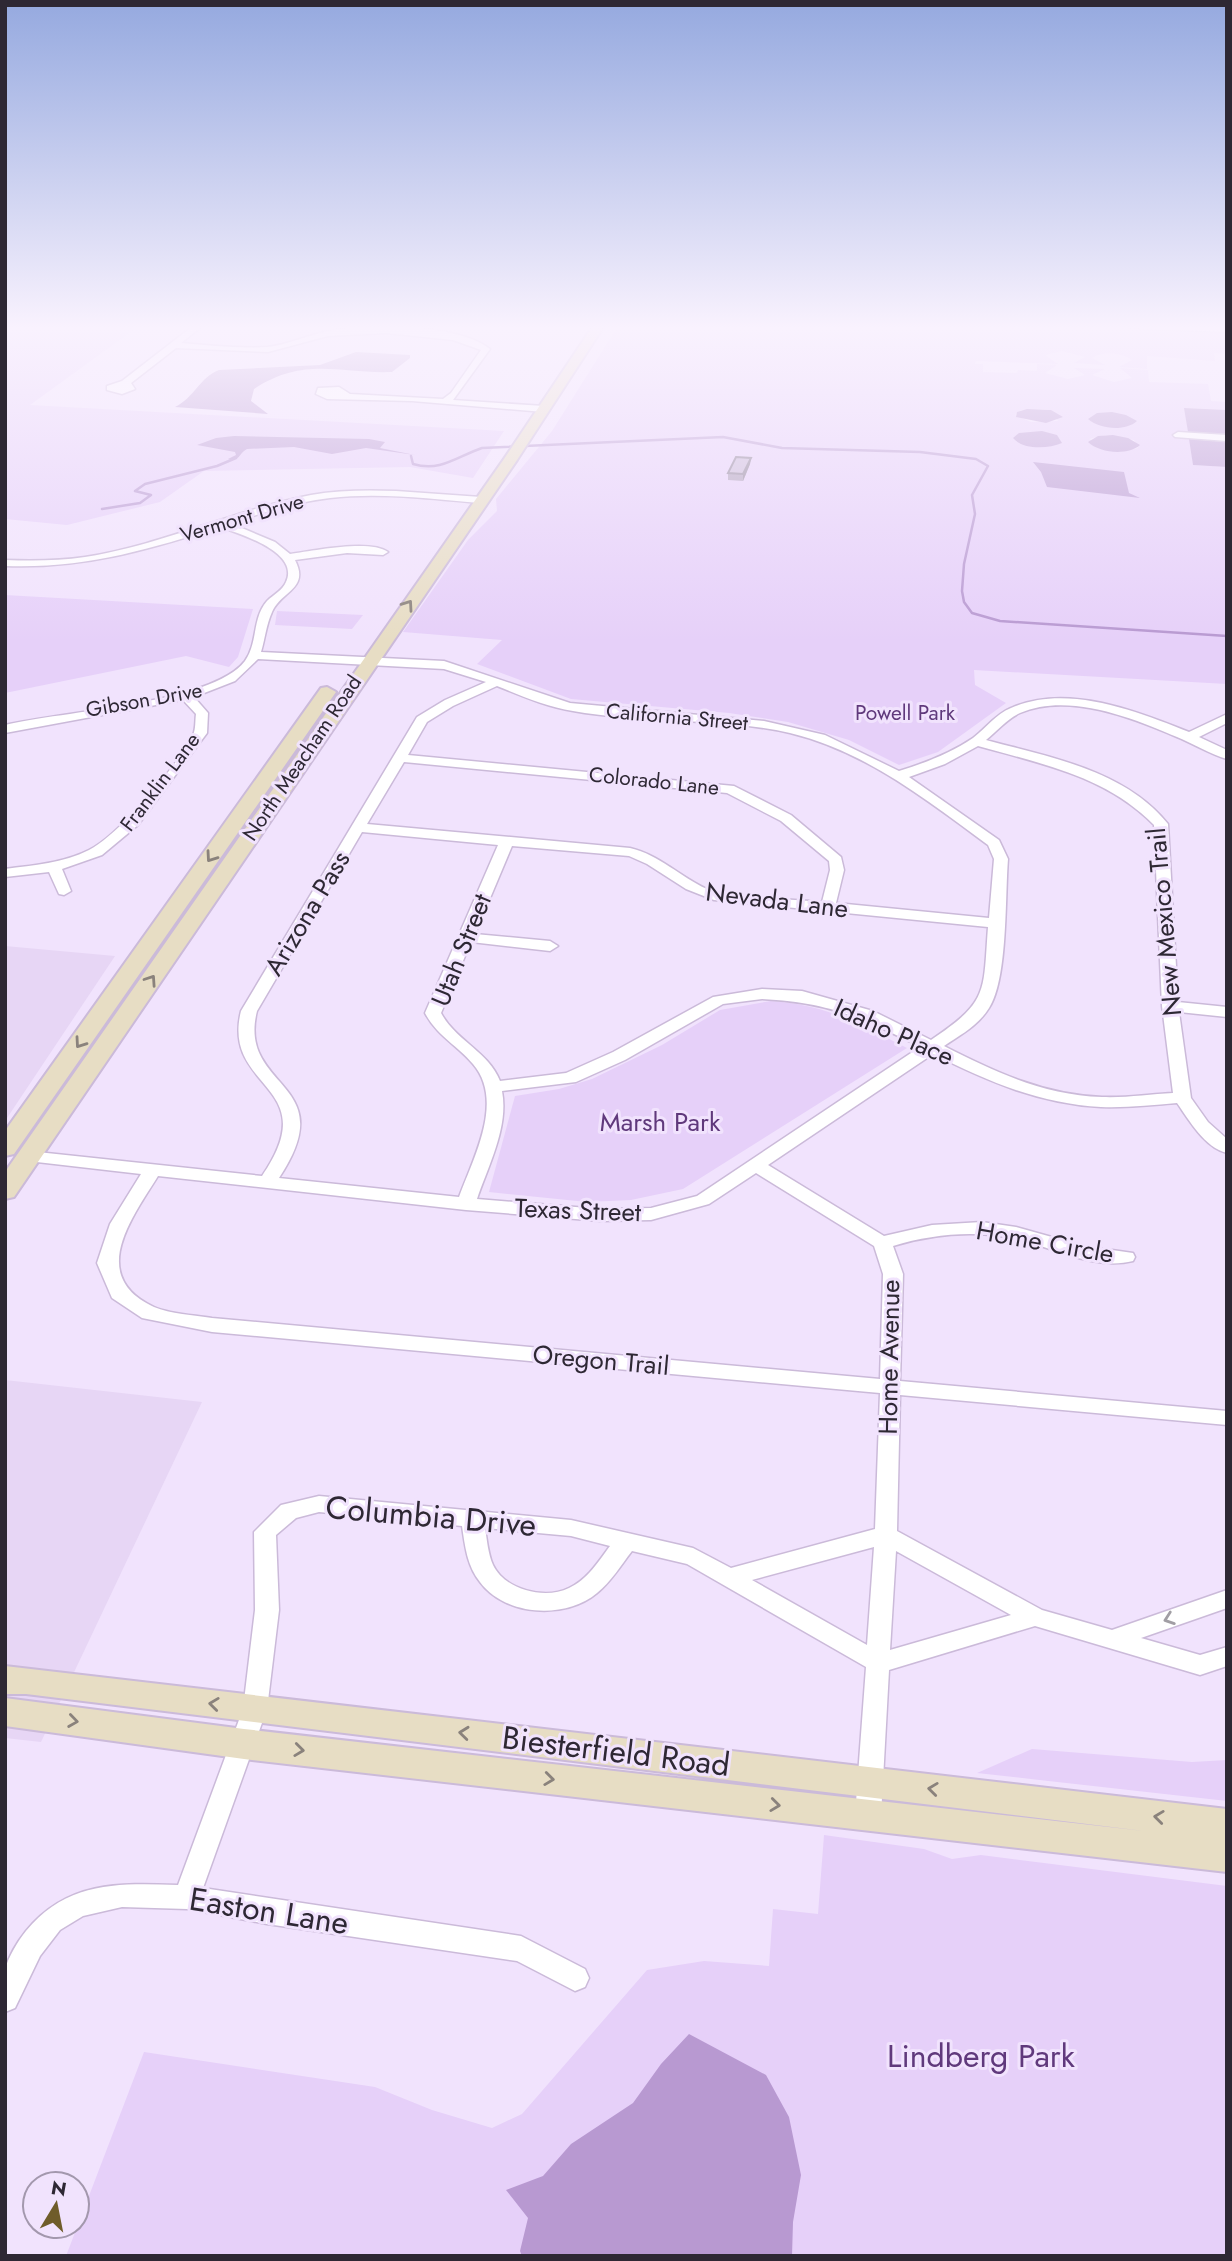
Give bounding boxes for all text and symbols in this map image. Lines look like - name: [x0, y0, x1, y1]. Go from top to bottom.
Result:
- street label: Vermont Drive: [177, 486, 307, 550]
- one-way arrow: [400, 600, 412, 613]
- street label: North Meacham Road: [235, 669, 369, 847]
- street label: Gibson Drive: [83, 675, 205, 725]
- street label: California Street: [605, 696, 749, 738]
- park label: Powell Park: [855, 698, 956, 728]
- street label: Franklin Lane: [113, 726, 207, 838]
- street label: Colorado Lane: [588, 759, 721, 803]
- street label: New Mexico Trail: [1137, 826, 1191, 1018]
- street label: Arizona Pass: [255, 843, 359, 983]
- one-way arrow: [207, 849, 219, 862]
- street label: Nevada Lane: [703, 872, 851, 928]
- street label: Utah Street: [421, 887, 501, 1012]
- one-way arrow: [143, 975, 155, 988]
- street label: Idaho Place: [828, 989, 960, 1075]
- one-way arrow: [76, 1035, 88, 1048]
- park label: Marsh Park: [600, 1103, 721, 1141]
- street label: Texas Street: [514, 1189, 642, 1231]
- street label: Home Circle: [973, 1211, 1117, 1273]
- street label: Home Avenue: [869, 1279, 909, 1435]
- street label: Oregon Trail: [531, 1335, 671, 1385]
- street label: Columbia Drive: [324, 1484, 538, 1548]
- one-way arrow: [1163, 1611, 1175, 1625]
- one-way arrow: [208, 1696, 220, 1711]
- one-way arrow: [67, 1714, 79, 1729]
- street label: Biesterfield Road: [500, 1714, 732, 1788]
- one-way arrow: [458, 1725, 470, 1740]
- one-way arrow: [293, 1743, 304, 1758]
- one-way arrow: [543, 1772, 555, 1787]
- one-way arrow: [927, 1782, 939, 1797]
- one-way arrow: [769, 1798, 781, 1813]
- one-way arrow: [1153, 1809, 1165, 1824]
- street label: Easton Lane: [186, 1876, 352, 1946]
- park label: Lindberg Park: [887, 2033, 1076, 2079]
- north arrow: [21, 2170, 91, 2240]
- text: N: [49, 2174, 69, 2203]

